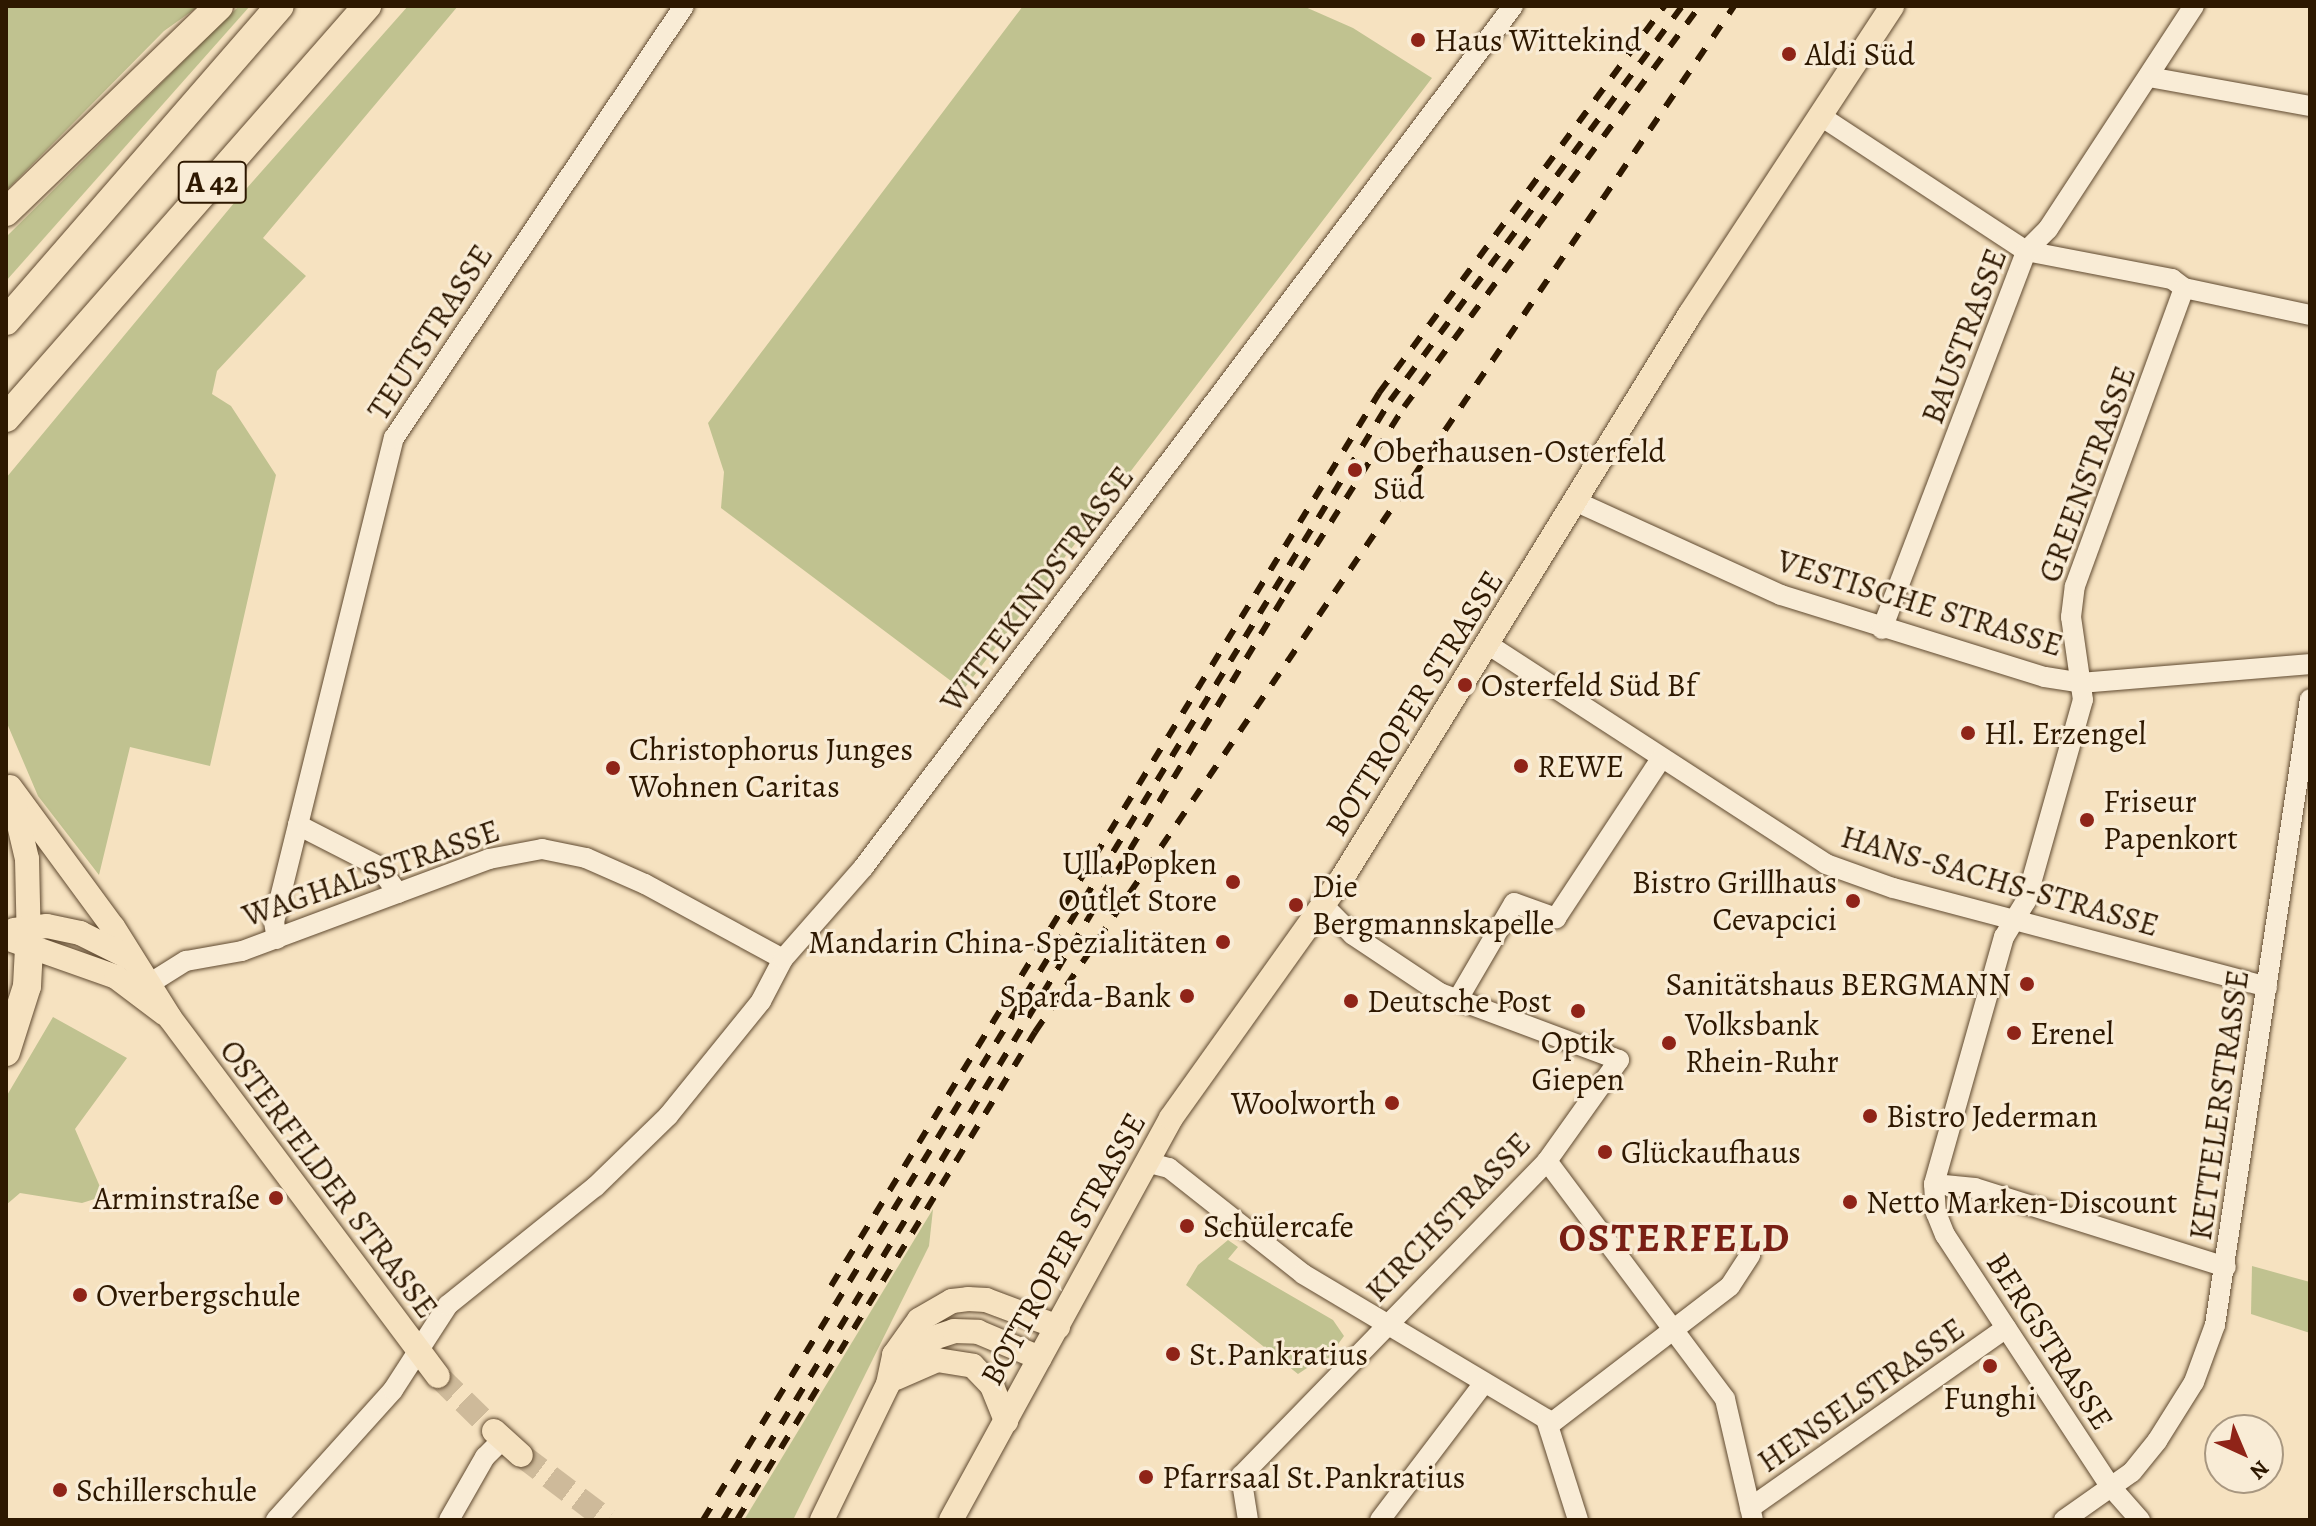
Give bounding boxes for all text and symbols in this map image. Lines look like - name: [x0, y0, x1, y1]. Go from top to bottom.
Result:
- place label: Haus Wittekind: [1434, 21, 1642, 59]
- marker: Haus Wittekind: [1409, 31, 1427, 49]
- place label: Aldi Süd: [1805, 35, 1915, 73]
- marker: Aldi Süd: [1780, 45, 1798, 63]
- road number: A 42: [176, 156, 248, 208]
- street label: TEUTSTRASSE: [359, 237, 501, 427]
- street label: BAUSTRASSE: [1913, 243, 2015, 429]
- street label: GREENSTRASSE: [2030, 361, 2144, 587]
- place label: Oberhausen-Osterfeld Süd: [1373, 433, 1666, 508]
- street label: WITTEKINDSTRASSE: [932, 459, 1142, 719]
- marker: Oberhausen-Osterfeld Süd: [1344, 459, 1366, 481]
- street label: VESTISCHE STRASSE: [1773, 541, 2067, 665]
- street label: BOTTROPER STRASSE: [1317, 563, 1511, 843]
- place label: Osterfeld Süd Bf: [1481, 666, 1696, 704]
- marker: Osterfeld Süd Bf: [1456, 676, 1474, 694]
- place label: Hl. Erzengel: [1984, 714, 2147, 752]
- marker: Hl. Erzengel: [1959, 724, 1977, 742]
- place label: Christophorus Junges Wohnen Caritas: [629, 731, 913, 806]
- place label: REWE: [1537, 747, 1624, 785]
- marker: REWE: [1512, 757, 1530, 775]
- marker: Christophorus Junges Wohnen Caritas: [604, 759, 622, 777]
- place label: Friseur Papenkort: [2103, 783, 2238, 858]
- street label: WAGHALSSTRASSE: [237, 811, 505, 935]
- marker: Friseur Papenkort: [2078, 811, 2096, 829]
- street label: HANS-SACHS-STRASSE: [1837, 817, 2163, 945]
- place label: Ulla Popken Outlet Store: [1058, 845, 1217, 920]
- place label: Bistro Grillhaus Cevapcici: [1632, 864, 1837, 939]
- place label: Die Bergmannskapelle: [1312, 868, 1554, 943]
- marker: Ulla Popken Outlet Store: [1224, 873, 1242, 891]
- marker: Bistro Grillhaus Cevapcici: [1844, 892, 1862, 910]
- marker: Die Bergmannskapelle: [1287, 896, 1305, 914]
- place label: Mandarin China-Spezialitäten: [808, 923, 1207, 961]
- marker: Mandarin China-Spezialitäten: [1214, 933, 1232, 951]
- place label: Sanitätshaus BERGMANN: [1665, 965, 2011, 1003]
- street label: KETTELERSTRASSE: [2181, 967, 2257, 1243]
- marker: Sanitätshaus BERGMANN: [2018, 975, 2036, 993]
- place label: Sparda-Bank: [1000, 977, 1171, 1015]
- place label: Deutsche Post: [1367, 982, 1551, 1020]
- marker: Sparda-Bank: [1178, 987, 1196, 1005]
- marker: Deutsche Post: [1342, 992, 1360, 1010]
- marker: Optik Giepen: [1569, 1002, 1587, 1020]
- place label: Volksbank Rhein-Ruhr: [1685, 1006, 1839, 1081]
- place label: Erenel: [2030, 1014, 2114, 1052]
- place label: Optik Giepen: [1532, 1024, 1624, 1099]
- marker: Erenel: [2005, 1024, 2023, 1042]
- street label: OSTERFELDER STRASSE: [212, 1032, 446, 1326]
- marker: Volksbank Rhein-Ruhr: [1660, 1034, 1678, 1052]
- place label: Woolworth: [1231, 1084, 1376, 1122]
- marker: Woolworth: [1383, 1094, 1401, 1112]
- place label: Bistro Jederman: [1886, 1097, 2098, 1135]
- street label: BOTTROPER STRASSE: [972, 1106, 1154, 1392]
- marker: Bistro Jederman: [1861, 1107, 1879, 1125]
- street label: KIRCHSTRASSE: [1358, 1124, 1538, 1310]
- place label: Glückaufhaus: [1621, 1133, 1801, 1171]
- marker: Glückaufhaus: [1596, 1143, 1614, 1161]
- place label: Arminstraße: [93, 1179, 260, 1217]
- place label: Netto Marken-Discount: [1866, 1183, 2177, 1221]
- marker: Arminstraße: [267, 1189, 285, 1207]
- marker: Netto Marken-Discount: [1841, 1193, 1859, 1211]
- place label: Schülercafe: [1203, 1207, 1354, 1245]
- district label: OSTERFELD: [1559, 1214, 1791, 1262]
- marker: Schülercafe: [1178, 1217, 1196, 1235]
- street label: BERGSTRASSE: [1978, 1245, 2122, 1437]
- place label: Overbergschule: [96, 1276, 301, 1314]
- marker: Overbergschule: [71, 1286, 89, 1304]
- street label: HENSELSTRASSE: [1750, 1309, 1972, 1481]
- place label: St.Pankratius: [1189, 1335, 1368, 1373]
- marker: St.Pankratius: [1164, 1345, 1182, 1363]
- marker: Funghi: [1981, 1357, 1999, 1375]
- place label: Funghi: [1943, 1379, 2037, 1417]
- north arrow: [2204, 1414, 2284, 1494]
- text: N: [2243, 1453, 2275, 1486]
- place label: Pfarrsaal St.Pankratius: [1162, 1458, 1465, 1496]
- marker: Pfarrsaal St.Pankratius: [1137, 1468, 1155, 1486]
- place label: Schillerschule: [76, 1471, 257, 1509]
- marker: Schillerschule: [51, 1481, 69, 1499]

